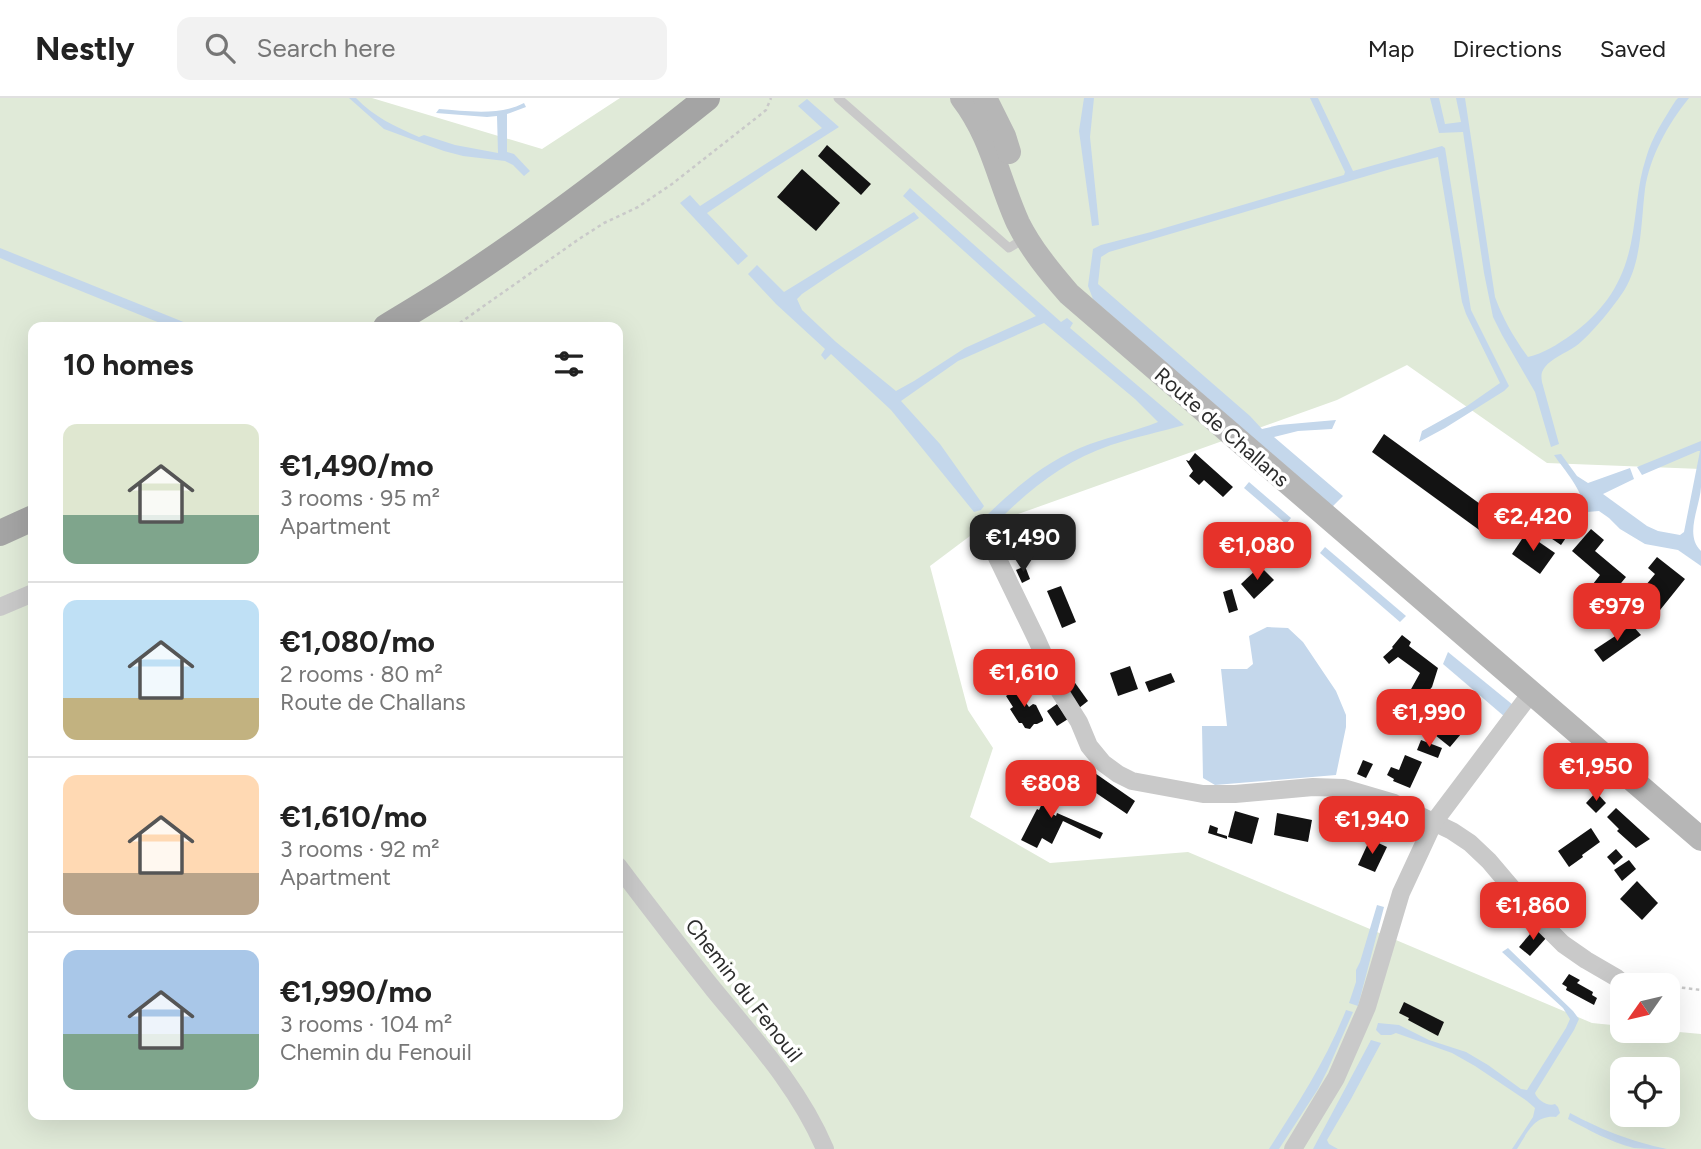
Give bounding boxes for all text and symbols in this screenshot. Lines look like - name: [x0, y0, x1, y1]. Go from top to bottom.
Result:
- search box: [177, 17, 667, 80]
- text: Nestly: [35, 29, 135, 68]
- icon: search: [201, 29, 239, 67]
- text: Search here: [257, 32, 395, 64]
- text: Map: [1368, 34, 1414, 63]
- text: Directions: [1452, 34, 1562, 63]
- text: Saved: [1600, 34, 1666, 63]
- icon: filters: [550, 345, 588, 383]
- text: 10 homes: [63, 346, 194, 383]
- street label: Route de Challans: [1150, 362, 1294, 492]
- text: €1,490/mo: [280, 447, 434, 484]
- icon: home: [119, 452, 203, 536]
- text: 3 rooms · 95 m²: [280, 484, 440, 512]
- pin: €2,420: [1476, 494, 1590, 553]
- text: €2,420: [1494, 502, 1572, 530]
- text: Apartment: [280, 512, 391, 540]
- pin: €1,490: [966, 514, 1080, 574]
- pin: €1,080: [1200, 522, 1314, 582]
- text: €1,490: [986, 523, 1060, 551]
- text: €1,080: [1219, 531, 1295, 559]
- pin: €979: [1576, 584, 1658, 643]
- text: €979: [1589, 592, 1645, 620]
- text: €1,080/mo: [280, 623, 435, 660]
- icon: home: [119, 628, 203, 712]
- pin: €1,610: [967, 650, 1081, 709]
- text: €1,610: [989, 658, 1059, 686]
- text: 2 rooms · 80 m²: [280, 660, 443, 688]
- text: Route de Challans: [280, 688, 466, 716]
- pin: €1,990: [1372, 690, 1486, 749]
- text: €1,990: [1392, 698, 1466, 726]
- pin: €1,950: [1539, 744, 1653, 803]
- text: €1,950: [1559, 752, 1633, 780]
- pin: €808: [1010, 760, 1092, 820]
- text: €808: [1021, 769, 1081, 797]
- pin: €1,940: [1315, 796, 1429, 856]
- text: €1,610/mo: [280, 798, 427, 835]
- icon: home: [119, 803, 203, 887]
- text: €1,940: [1335, 805, 1409, 833]
- text: 3 rooms · 92 m²: [280, 835, 440, 863]
- text: Apartment: [280, 863, 391, 891]
- pin: €1,860: [1476, 882, 1590, 942]
- text: €1,860: [1496, 891, 1570, 919]
- street label: Chemin du Fenouil: [680, 913, 808, 1067]
- text: €1,990/mo: [280, 973, 432, 1010]
- north arrow: [1610, 973, 1680, 1043]
- map controls: [1610, 973, 1680, 1127]
- icon: home: [119, 978, 203, 1062]
- text: 3 rooms · 104 m²: [280, 1010, 452, 1038]
- text: Chemin du Fenouil: [280, 1038, 472, 1066]
- button: locate: [1610, 1057, 1680, 1127]

